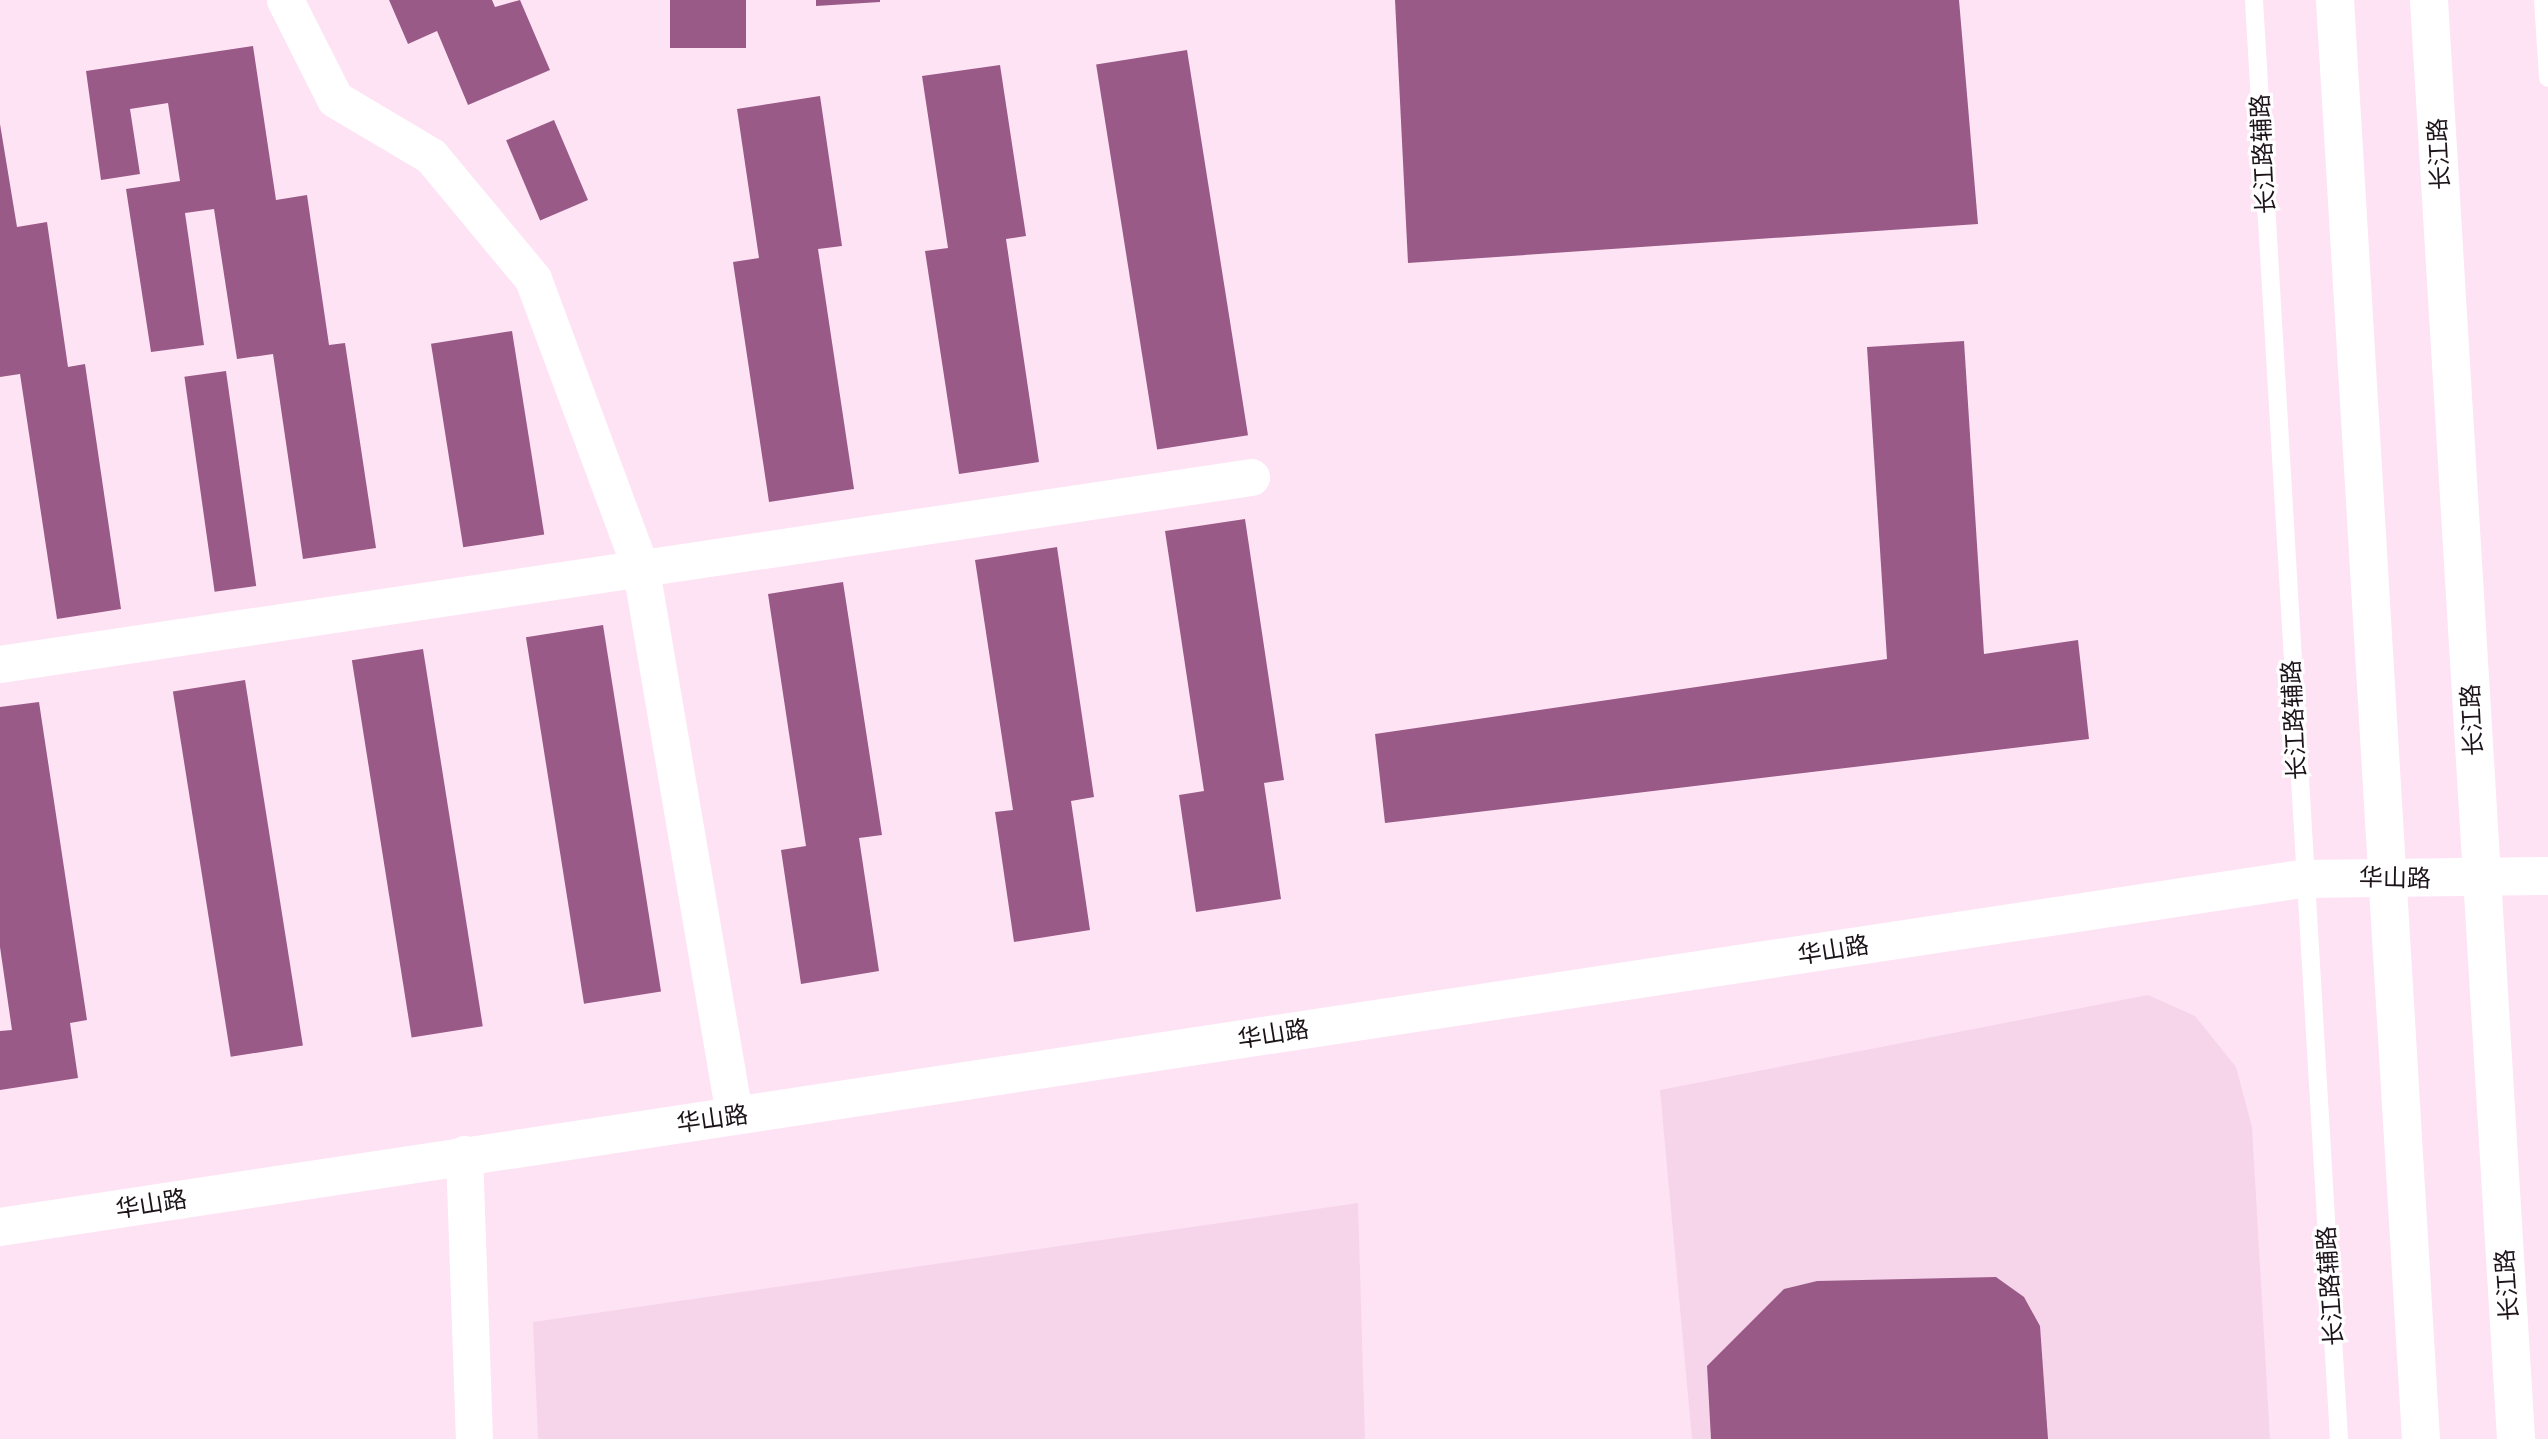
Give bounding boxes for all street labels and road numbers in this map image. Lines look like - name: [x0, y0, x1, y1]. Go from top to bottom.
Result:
- street label: 长江路辅路: [2244, 93, 2280, 215]
- street label: 长江路: [2422, 117, 2454, 191]
- street label: 长江路辅路: [2275, 659, 2311, 781]
- street label: 长江路: [2455, 683, 2487, 757]
- street label: 华山路: [2359, 862, 2431, 892]
- street label: 华山路: [1795, 929, 1871, 969]
- street label: 华山路: [1235, 1013, 1311, 1053]
- street label: 华山路: [674, 1099, 750, 1137]
- street label: 华山路: [113, 1183, 189, 1223]
- street label: 长江路辅路: [2310, 1225, 2348, 1347]
- street label: 长江路: [2489, 1248, 2523, 1322]

